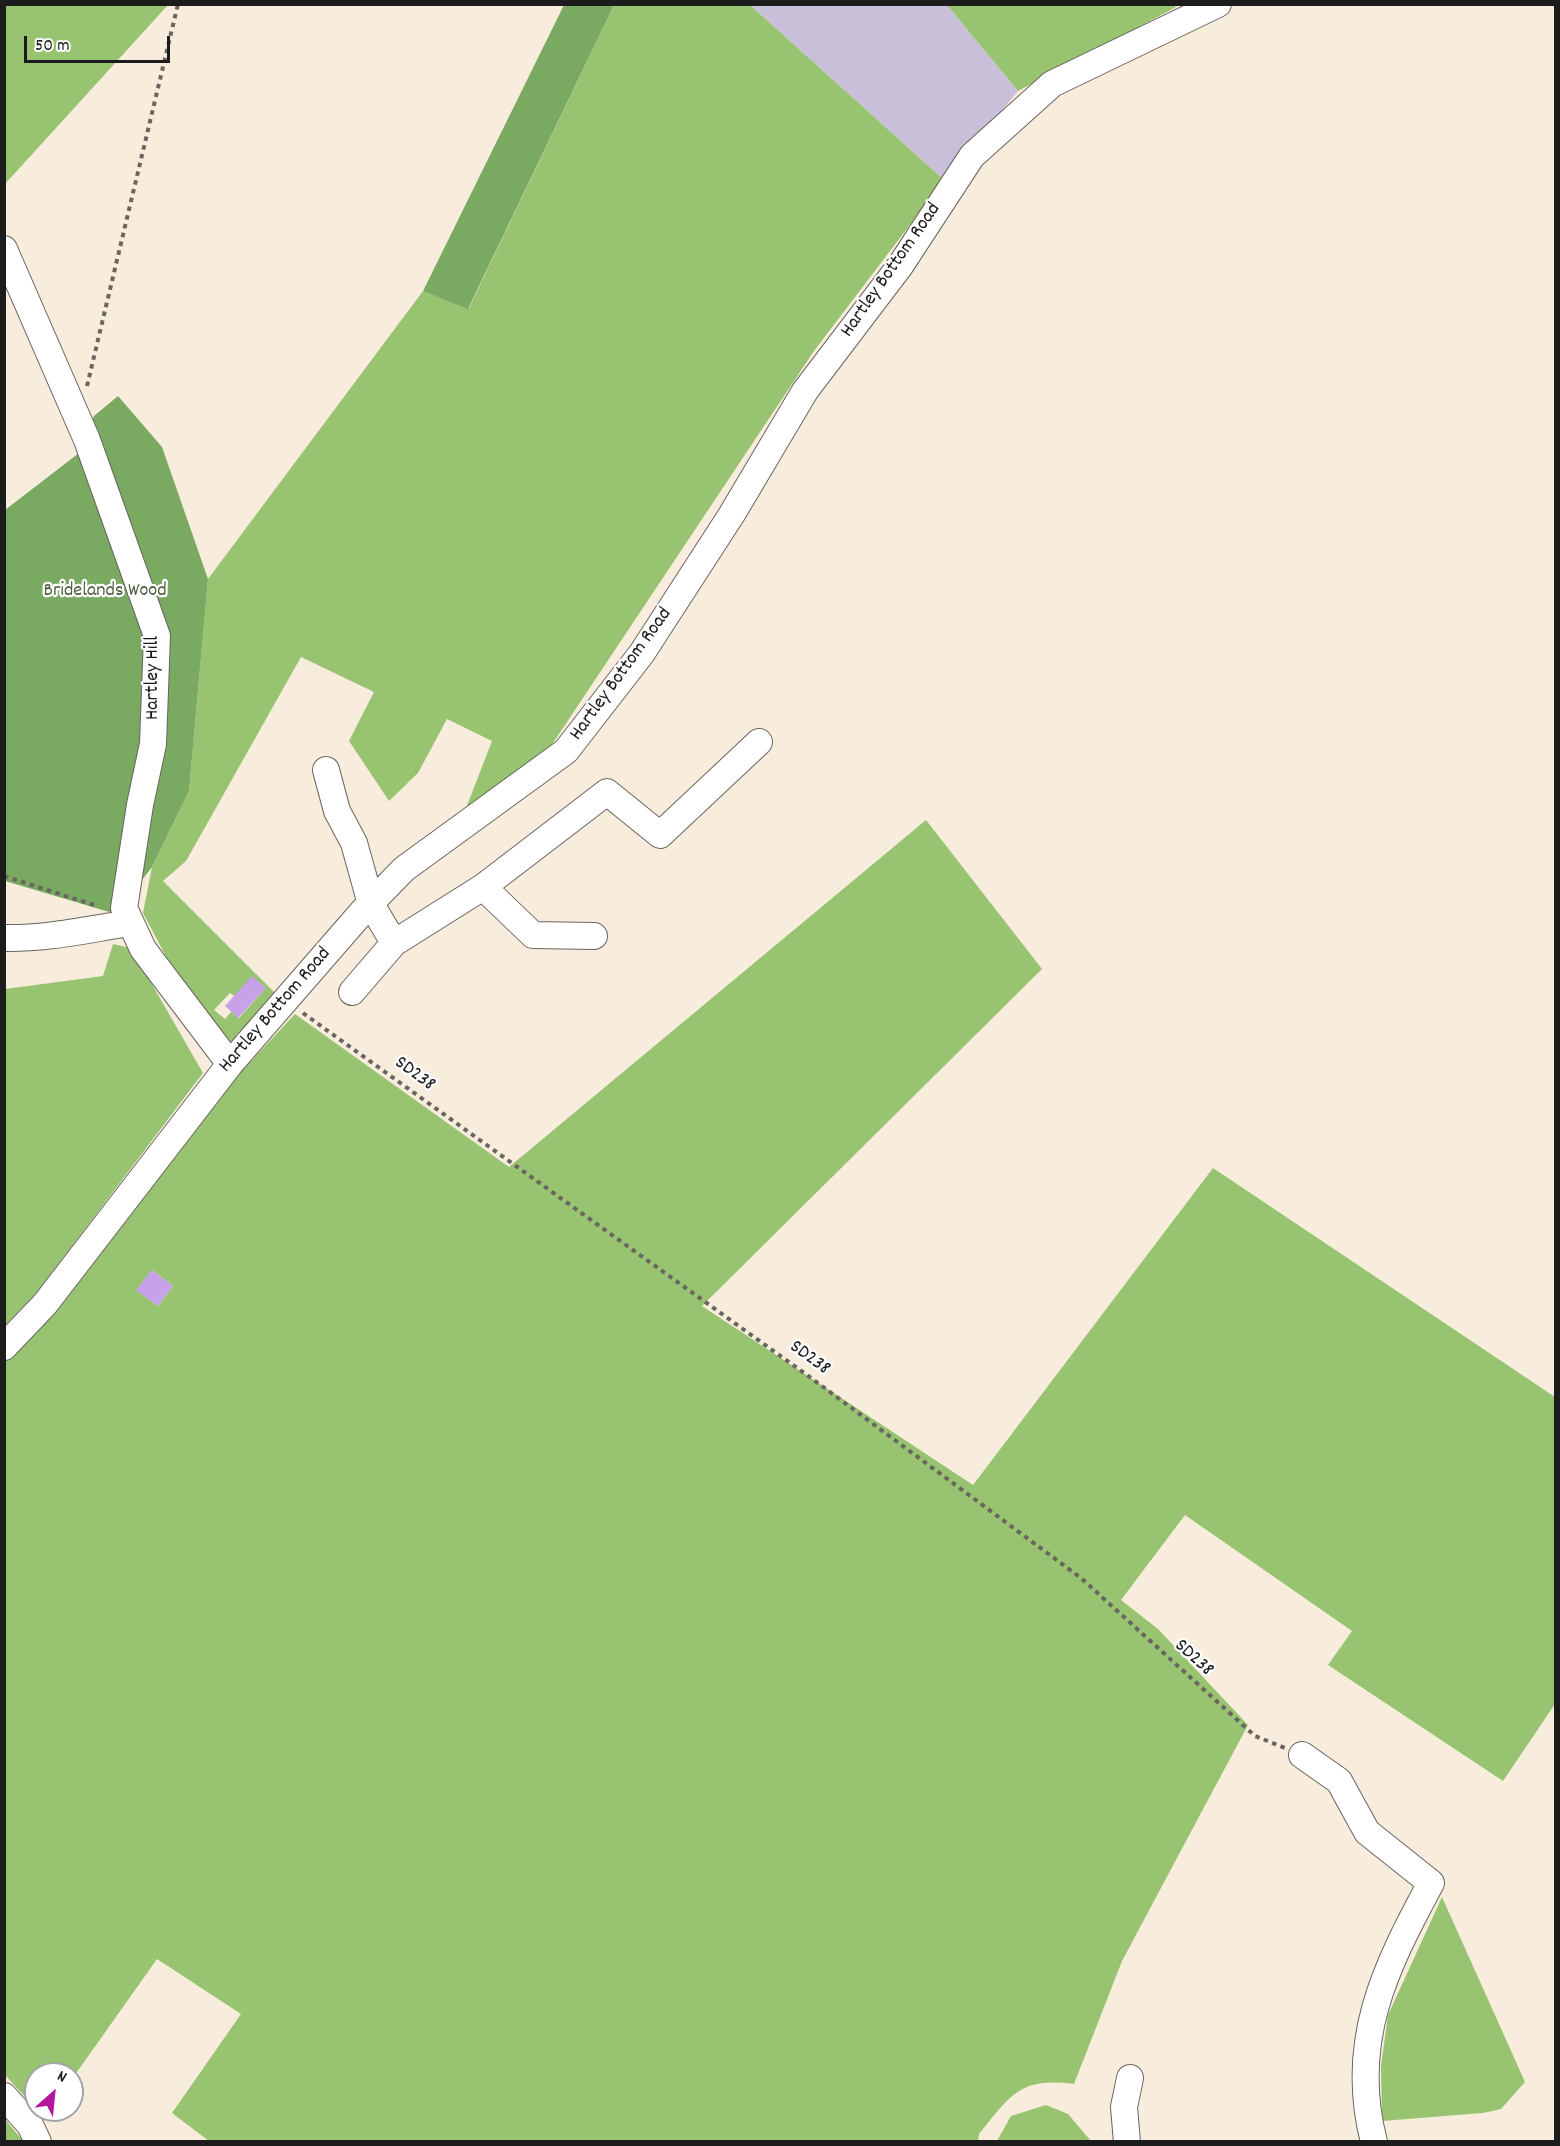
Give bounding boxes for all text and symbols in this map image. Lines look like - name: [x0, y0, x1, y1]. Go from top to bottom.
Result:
- scale bar: [27, 24, 172, 62]
- text: 50 m: [35, 34, 70, 59]
- street label: Hartley Bottom Road: [837, 199, 947, 343]
- park label: Bridelands Wood: [43, 580, 167, 604]
- street label: Hartley Bottom Road: [566, 604, 678, 746]
- street label: Hartley Hill: [142, 636, 166, 720]
- street label: Hartley Bottom Road: [215, 943, 337, 1079]
- street label: SD238: [389, 1052, 439, 1098]
- street label: SD238: [784, 1336, 834, 1382]
- street label: SD238: [1168, 1635, 1218, 1683]
- north arrow: [24, 2062, 84, 2122]
- text: N: [53, 2065, 70, 2089]

